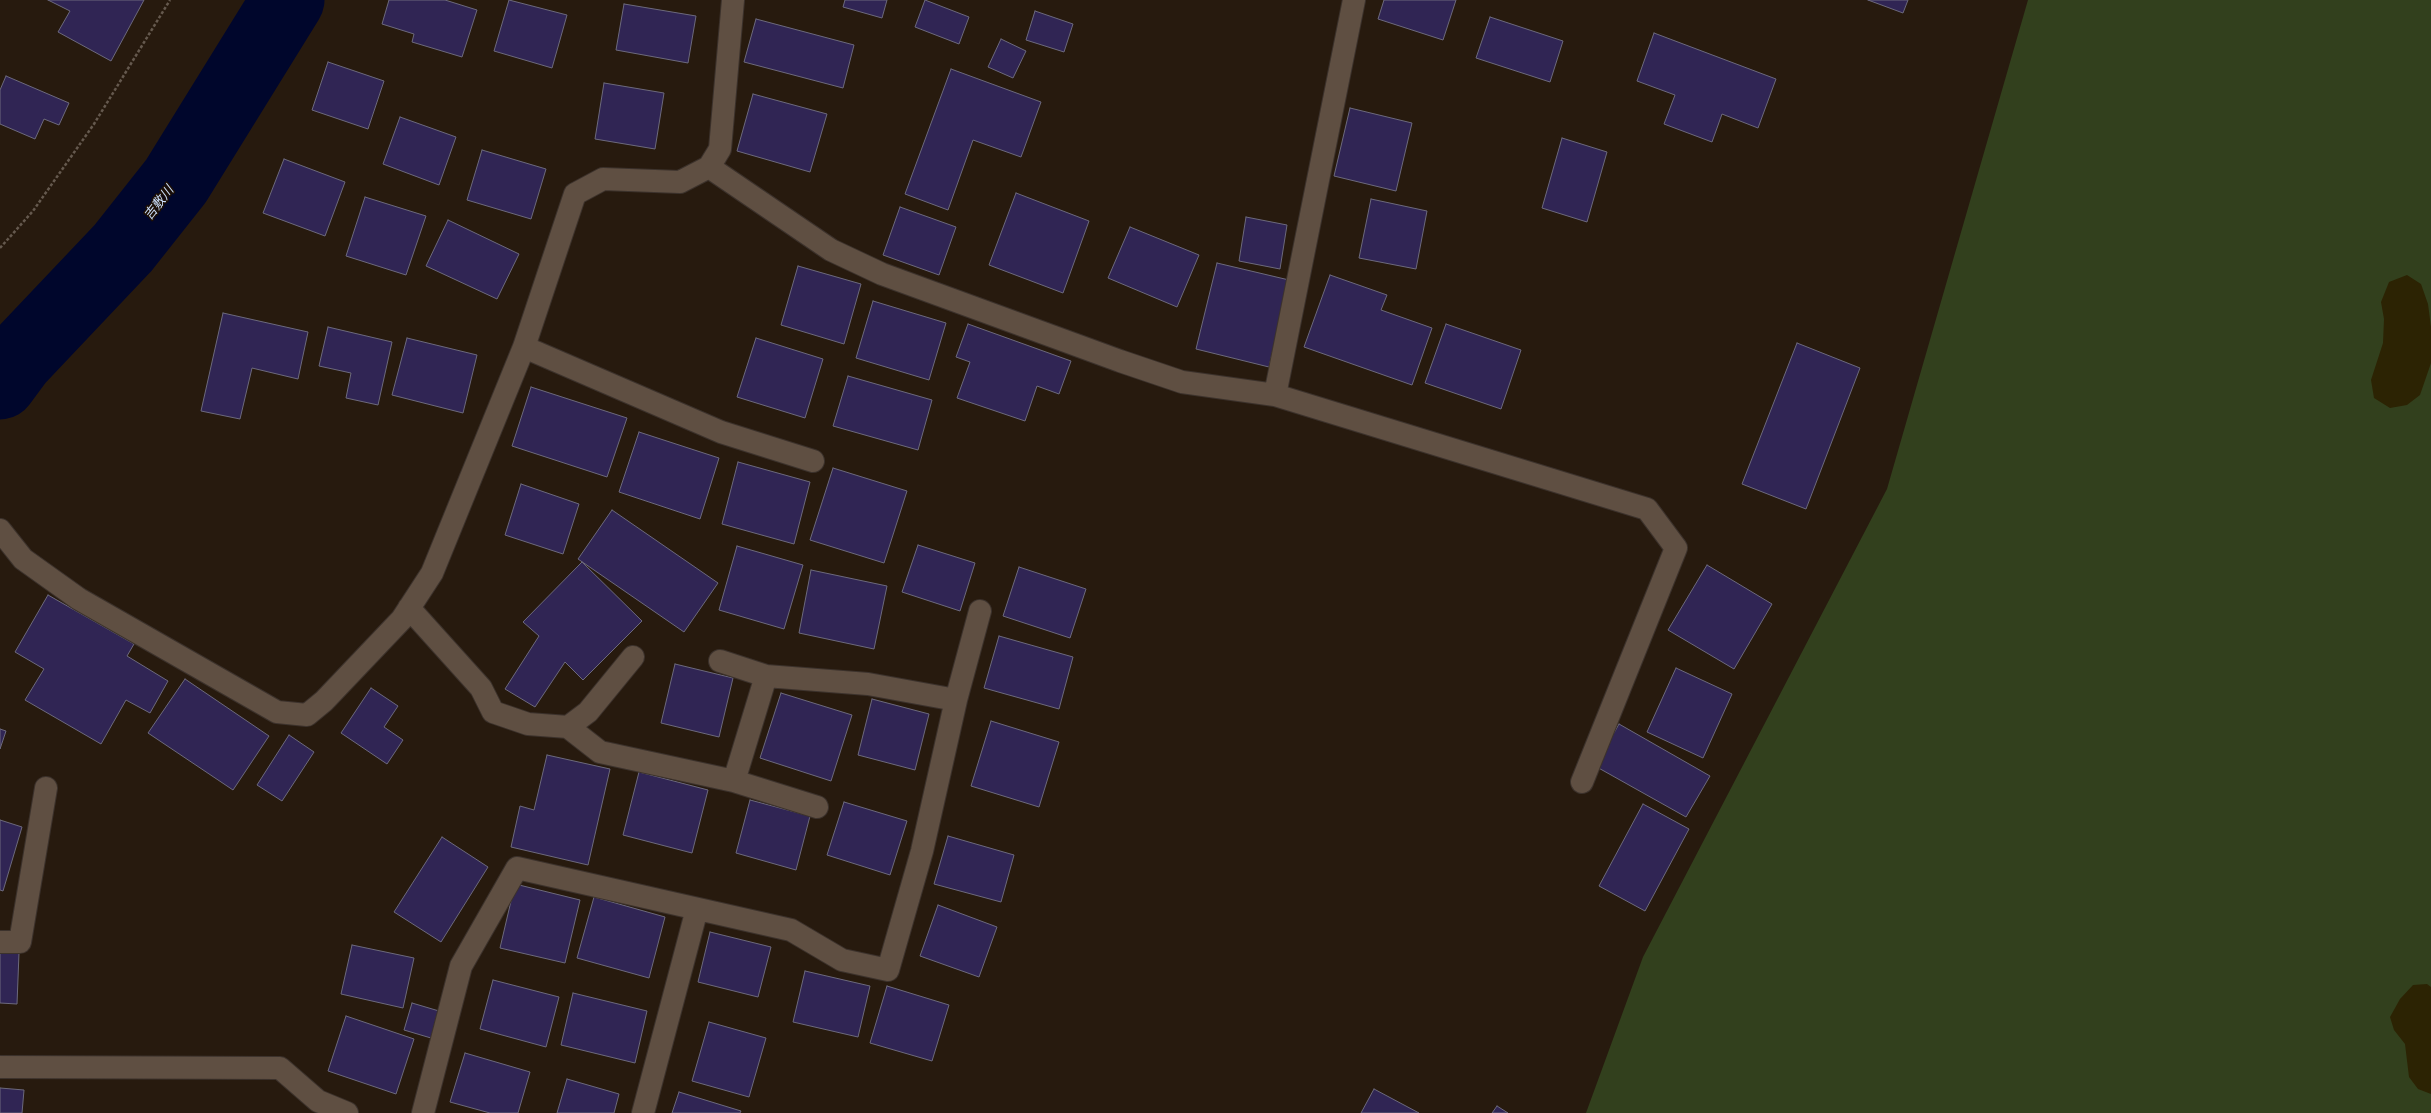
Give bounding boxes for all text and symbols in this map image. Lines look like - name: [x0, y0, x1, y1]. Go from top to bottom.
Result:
- water label: 吉敷川: [141, 183, 177, 223]

